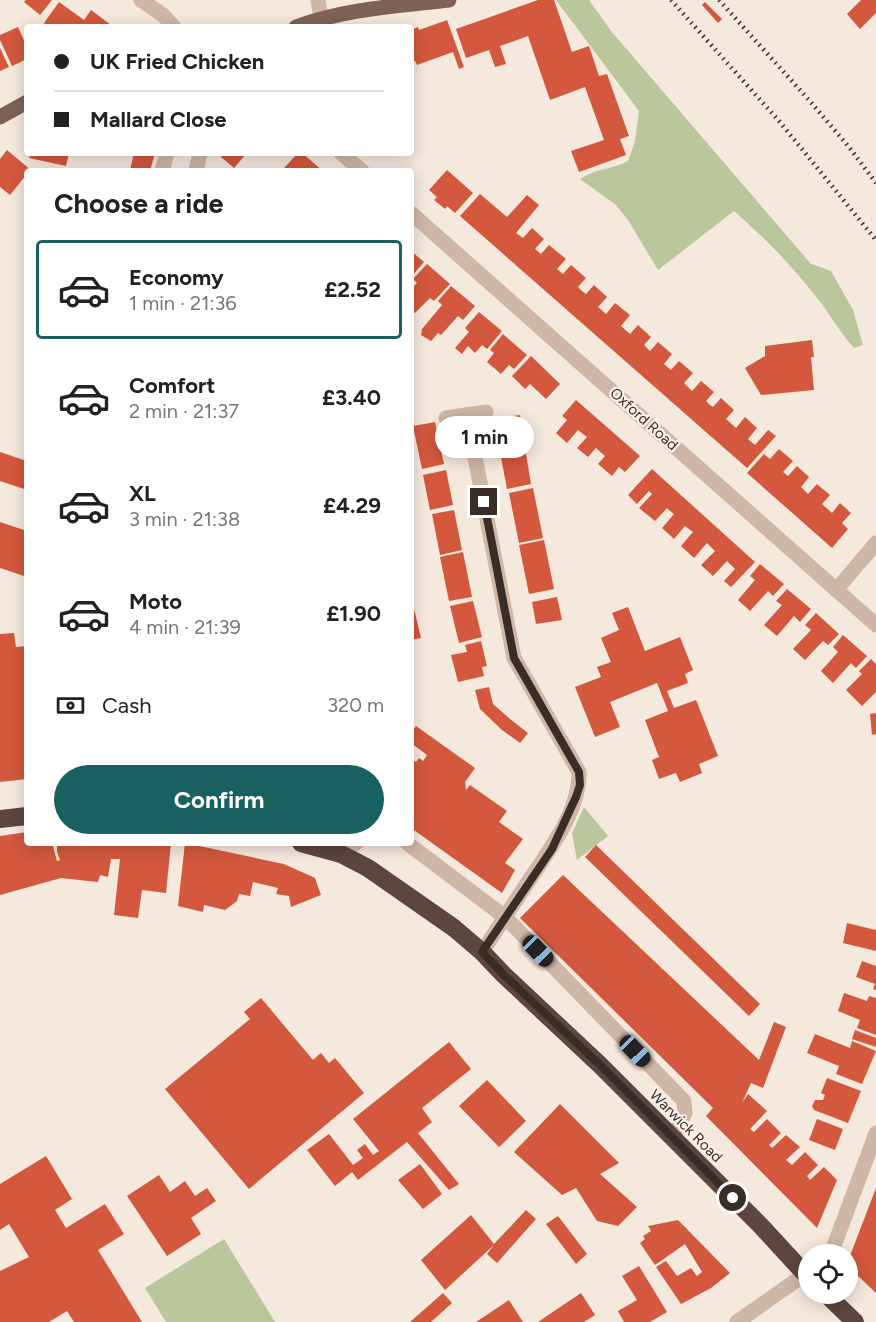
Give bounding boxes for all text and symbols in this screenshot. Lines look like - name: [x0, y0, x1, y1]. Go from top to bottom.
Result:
- text: UK Fried Chicken: [90, 48, 264, 75]
- text: Mallard Close: [90, 106, 226, 133]
- text: Choose a ride: [54, 187, 223, 220]
- icon: car: [57, 263, 111, 317]
- text: Economy: [129, 264, 224, 291]
- text: £2.52: [324, 276, 381, 303]
- text: 1 min · 21:36: [129, 291, 237, 315]
- icon: car: [57, 371, 111, 425]
- text: Comfort: [129, 372, 215, 399]
- text: £3.40: [322, 384, 381, 411]
- street label: Oxford Road: [606, 384, 682, 454]
- text: 2 min · 21:37: [129, 399, 239, 423]
- callout: 1 min: [434, 415, 534, 457]
- text: 1 min: [461, 425, 508, 449]
- icon: car: [57, 479, 111, 533]
- text: XL: [129, 480, 156, 507]
- route end: [470, 488, 497, 515]
- text: £4.29: [323, 492, 381, 519]
- text: 3 min · 21:38: [129, 507, 240, 531]
- icon: car: [57, 587, 111, 641]
- text: Moto: [129, 588, 182, 615]
- text: £1.90: [326, 600, 381, 627]
- text: 4 min · 21:39: [129, 615, 241, 639]
- icon: cash: [54, 689, 87, 722]
- text: Cash: [102, 692, 152, 719]
- text: 320 m: [327, 693, 384, 717]
- button: Confirm: [54, 765, 384, 834]
- car: [519, 932, 557, 970]
- car: [616, 1032, 654, 1070]
- street label: Warwick Road: [646, 1086, 726, 1166]
- route start: [719, 1184, 746, 1211]
- map controls: [798, 1244, 858, 1304]
- button: locate: [798, 1244, 858, 1304]

